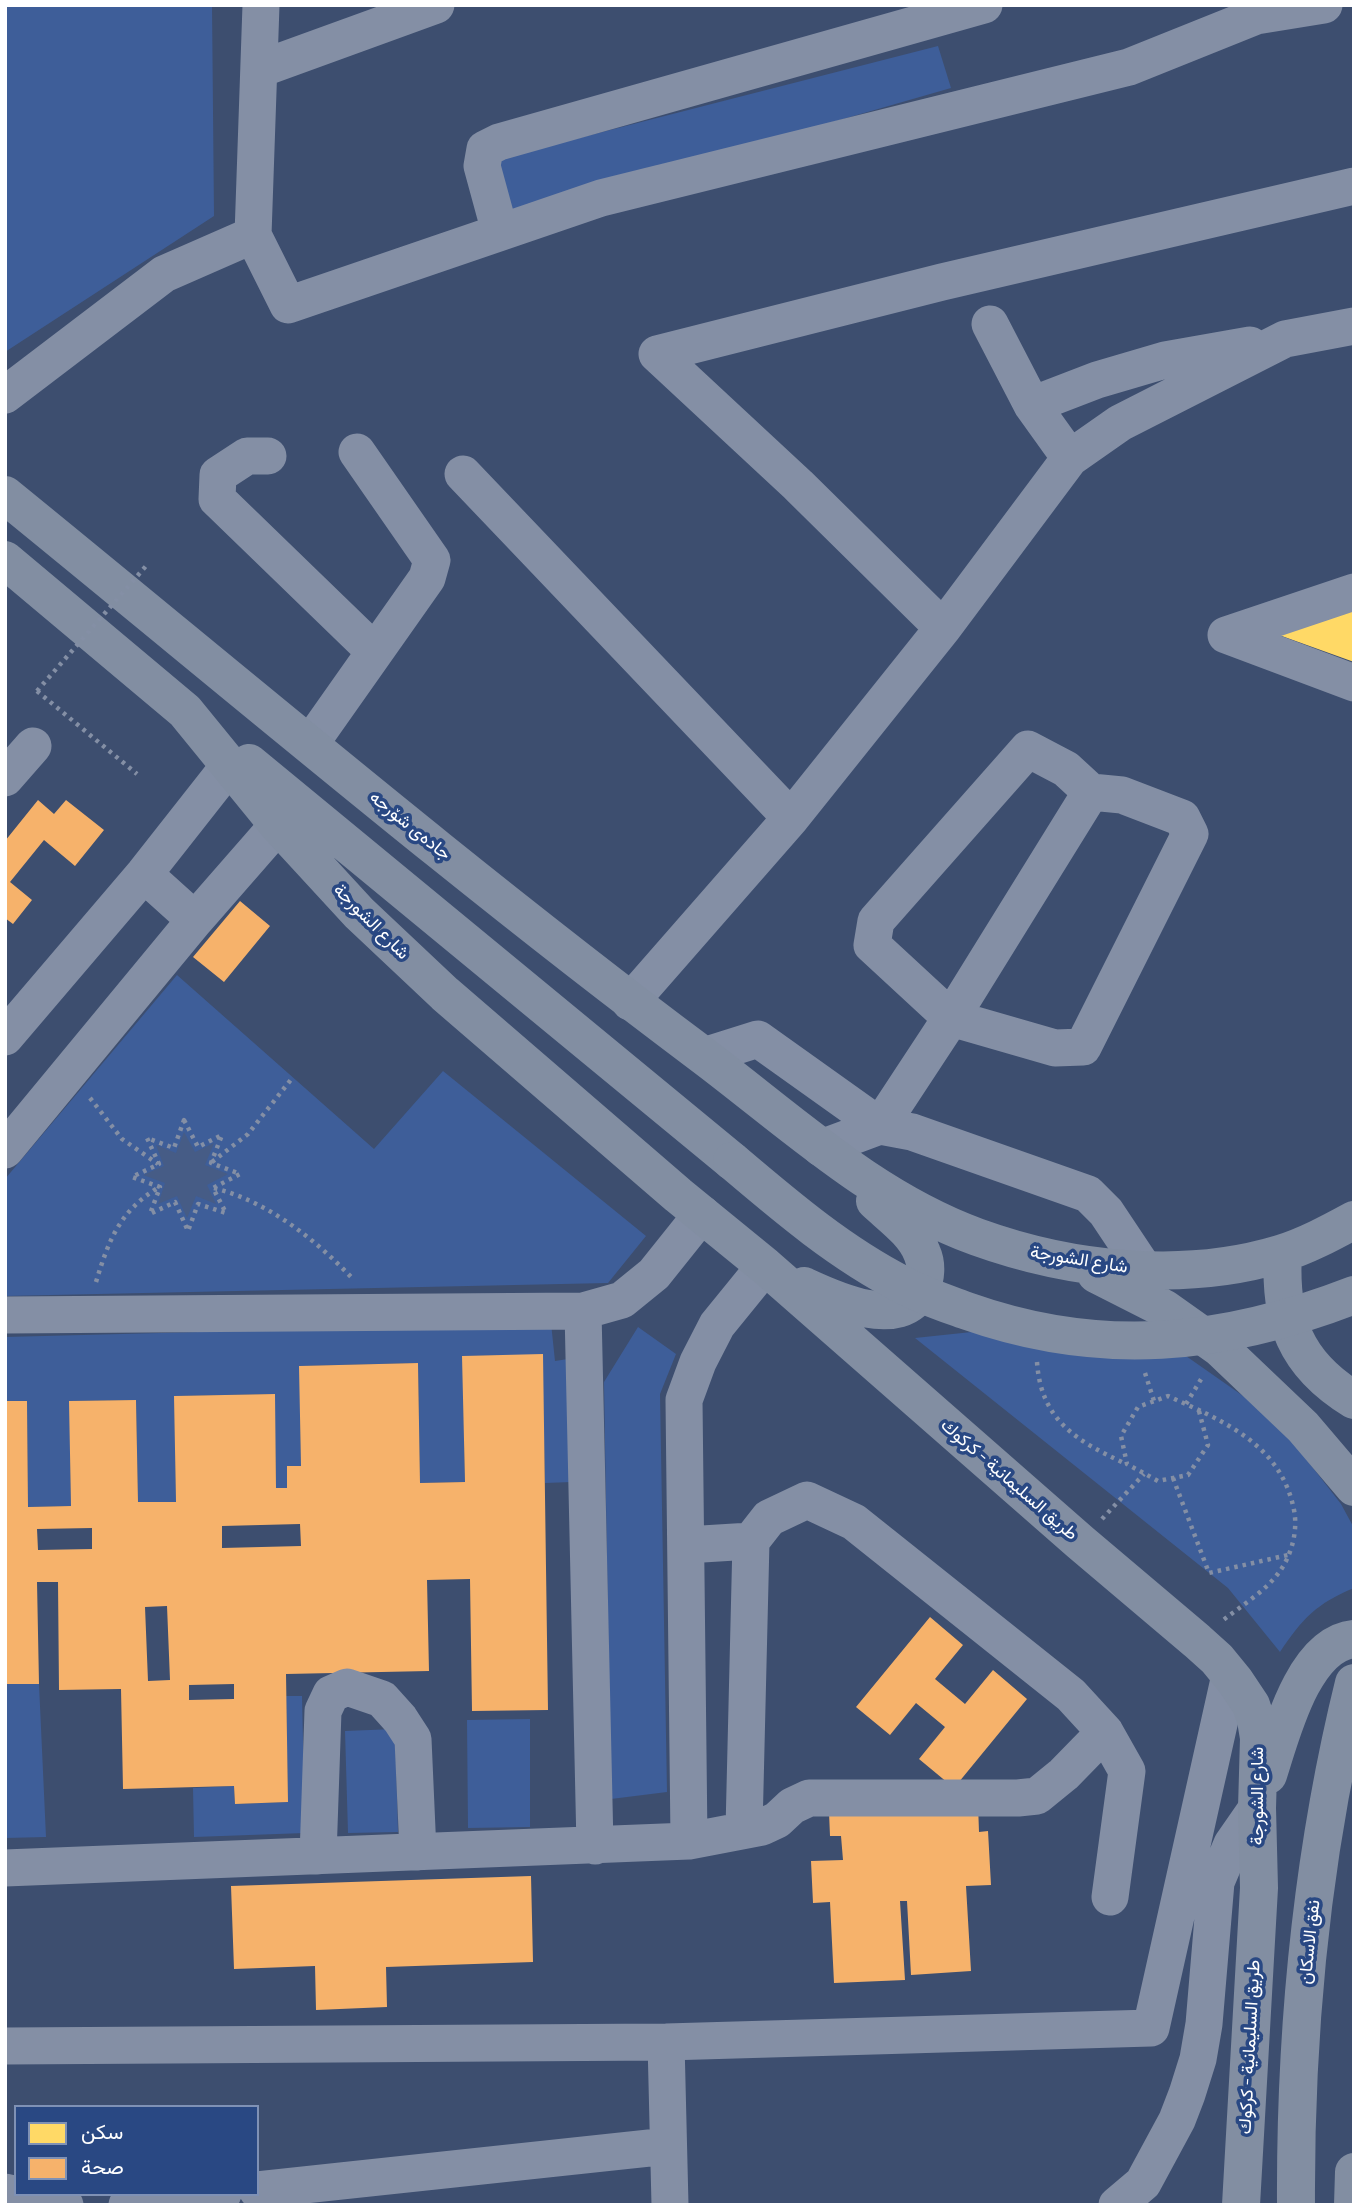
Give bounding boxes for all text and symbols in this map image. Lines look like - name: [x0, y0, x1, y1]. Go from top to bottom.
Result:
- street label: جادەی شۆرجە: [365, 787, 455, 865]
- street label: شارع الشورجة: [329, 880, 413, 964]
- street label: شارع الشورجة: [1029, 1242, 1129, 1278]
- street label: طريق السليمانية - كركوك: [936, 1415, 1082, 1545]
- street label: شارع الشورجة: [1247, 1747, 1269, 1845]
- street label: نفق الاسكان: [1295, 1899, 1325, 1985]
- street label: طريق السليمانية - كركوك: [1235, 1959, 1265, 2135]
- legend: [14, 2105, 259, 2196]
- text: سكن: [81, 2117, 123, 2145]
- text: صحة: [81, 2152, 124, 2180]

